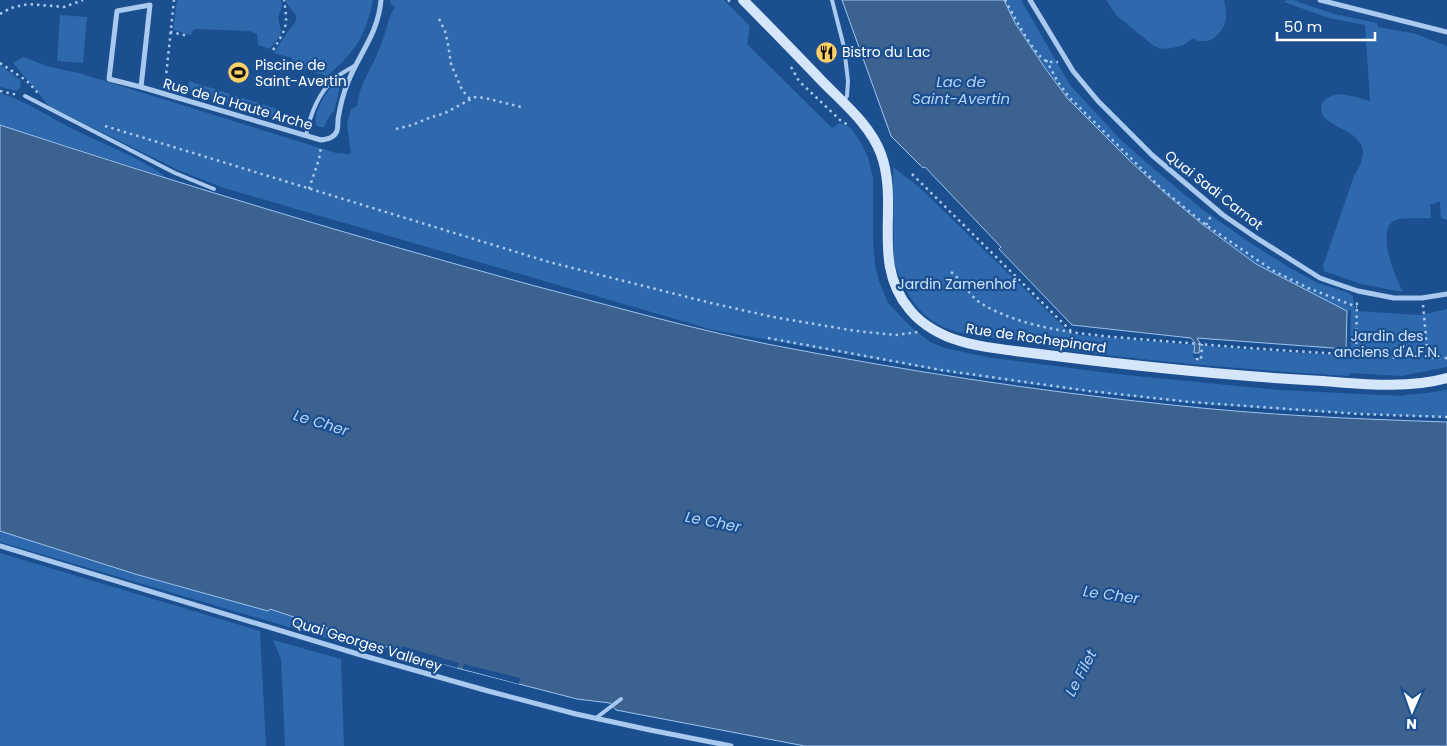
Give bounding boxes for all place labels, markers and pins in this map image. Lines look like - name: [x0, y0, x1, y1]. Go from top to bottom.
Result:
- restaurant icon: Bistro du Lac: [814, 40, 838, 64]
- place label: Bistro du Lac: [842, 42, 931, 62]
- place label: Piscine de Saint-Avertin: [255, 55, 347, 91]
- sports icon: Piscine de Saint-Avertin: [227, 61, 251, 85]

